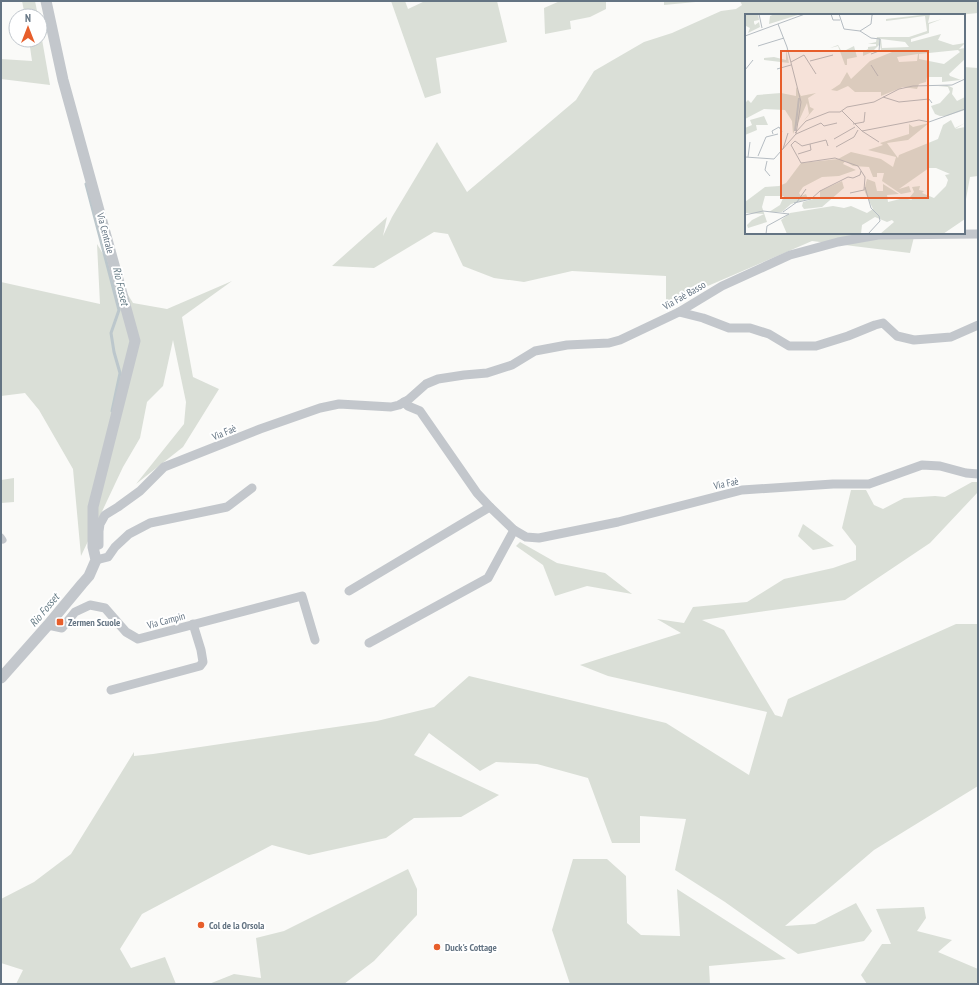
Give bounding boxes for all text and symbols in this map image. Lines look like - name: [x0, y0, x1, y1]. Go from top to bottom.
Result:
- north arrow: [8, 8, 48, 48]
- text: N: [25, 11, 31, 25]
- inset map: [745, 14, 965, 234]
- street label: Via Centrale: [94, 210, 117, 255]
- water label: Rio Fosset: [110, 265, 133, 309]
- street label: Via Faè Basso: [660, 278, 708, 313]
- street label: Via Faè: [209, 422, 238, 444]
- street label: Via Faè: [711, 475, 740, 493]
- water label: Rio Fosset: [26, 589, 63, 629]
- street label: Via Campin: [145, 609, 187, 632]
- place label: Zermen Scuole: [68, 616, 120, 629]
- marker: Zermen Scuole: [55, 617, 65, 627]
- place label: Col de la Orsola: [209, 919, 264, 932]
- marker: Col de la Orsola: [196, 920, 206, 930]
- place label: Duck's Cottage: [445, 941, 497, 954]
- marker: Duck's Cottage: [432, 942, 442, 952]

